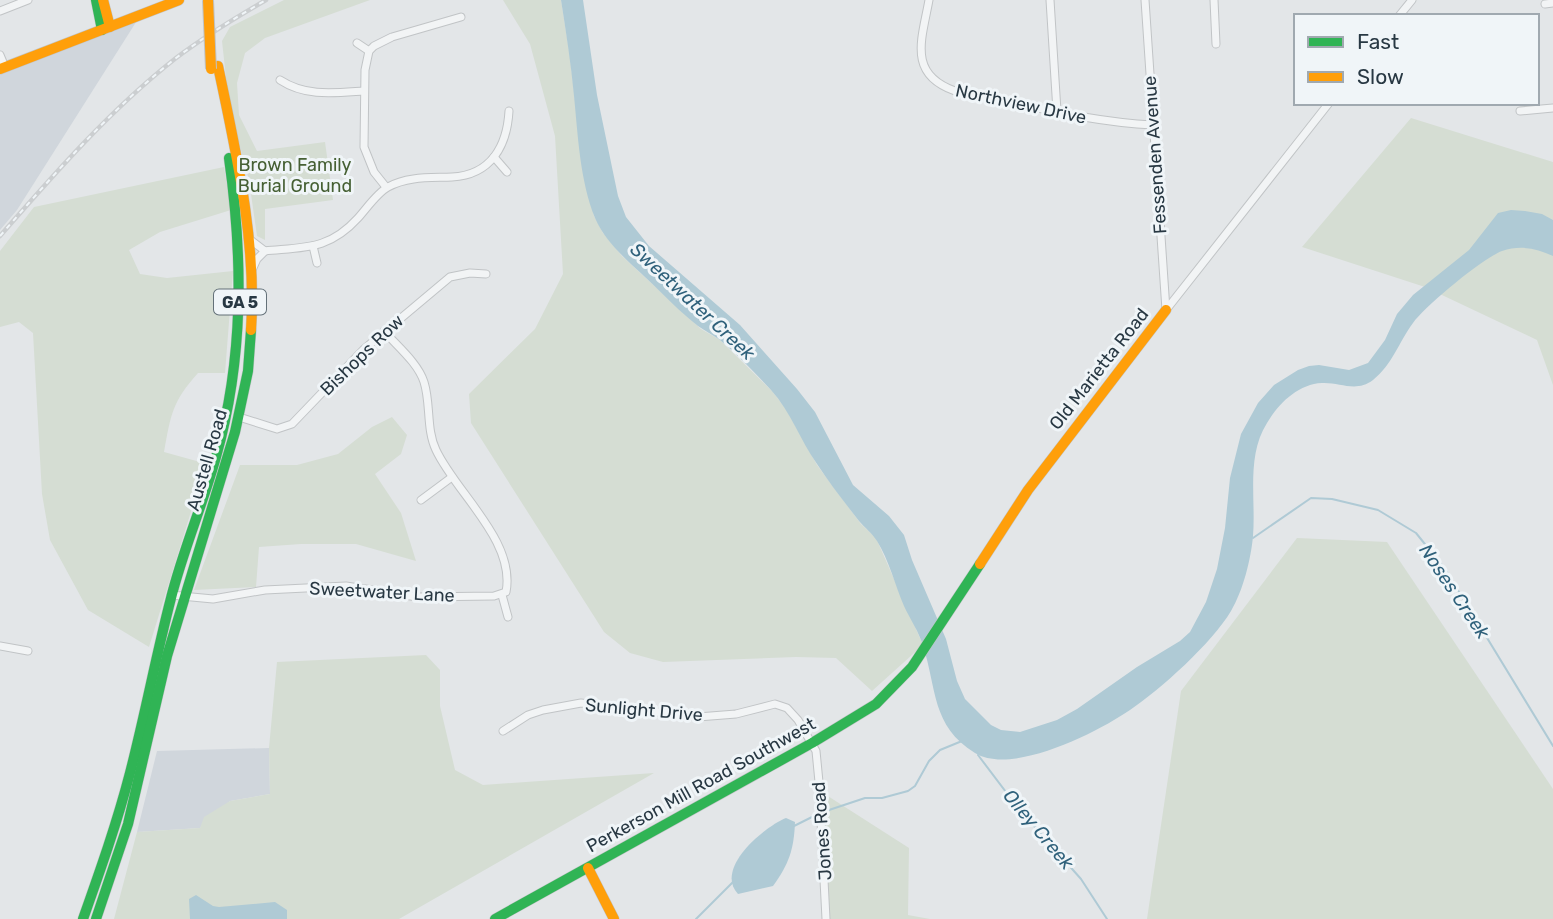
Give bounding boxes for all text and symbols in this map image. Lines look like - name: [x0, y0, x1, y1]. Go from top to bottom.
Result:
- legend: [1294, 14, 1539, 105]
- text: Fast: [1357, 29, 1399, 54]
- text: Slow: [1357, 64, 1404, 89]
- street label: Fessenden Avenue: [1139, 75, 1171, 235]
- street label: Northview Drive: [954, 79, 1088, 129]
- park label: Brown Family Burial Ground: [238, 154, 352, 197]
- water label: Sweetwater Creek: [626, 238, 760, 365]
- road number: GA 5: [214, 290, 266, 314]
- street label: Old Marietta Road: [1045, 304, 1153, 434]
- street label: Bishops Row: [316, 310, 408, 400]
- street label: Austell Road: [182, 407, 232, 513]
- water label: Noses Creek: [1414, 539, 1495, 643]
- street label: Sweetwater Lane: [309, 577, 455, 607]
- street label: Sunlight Drive: [584, 694, 704, 726]
- street label: Perkerson Mill Road Southwest: [583, 713, 819, 857]
- street label: Jones Road: [808, 781, 836, 881]
- water label: Olley Creek: [998, 784, 1079, 874]

